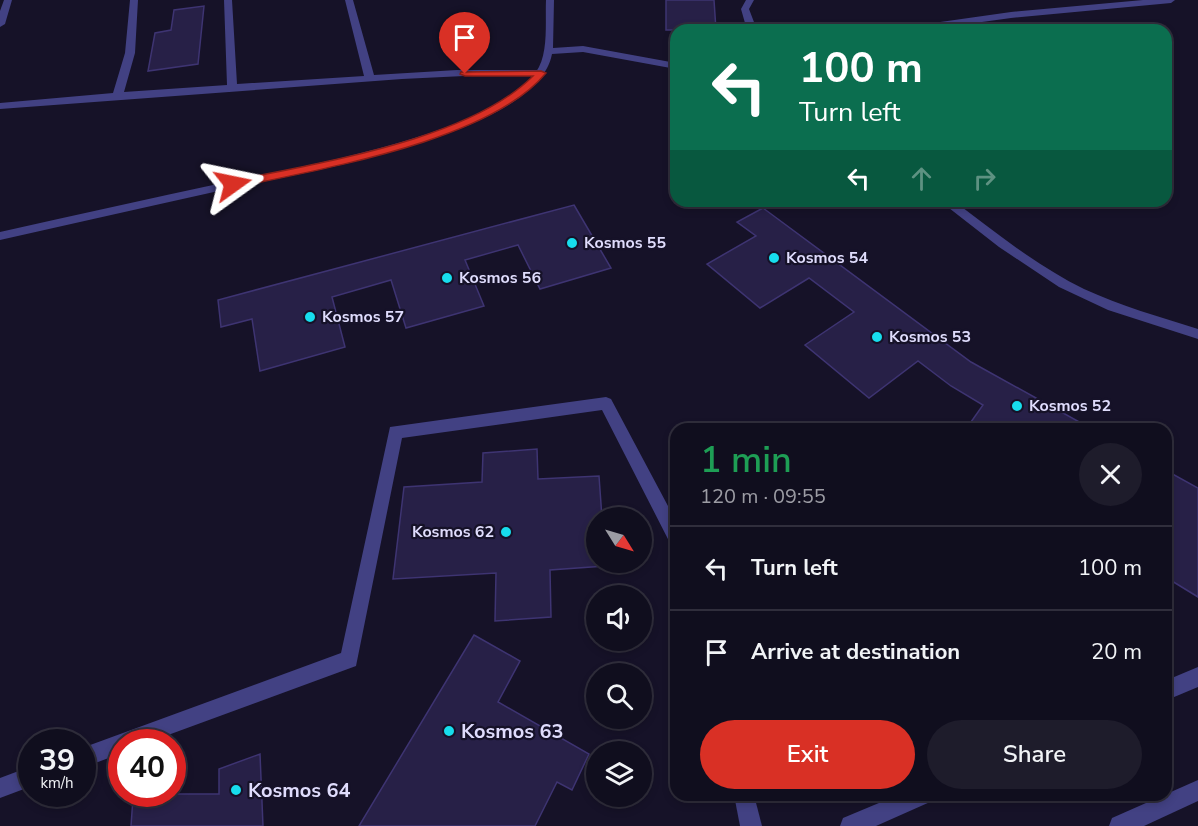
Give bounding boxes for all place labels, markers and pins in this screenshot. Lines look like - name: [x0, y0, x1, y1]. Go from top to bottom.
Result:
- pin: [439, 12, 490, 74]
- place label: Kosmos 55: [584, 232, 666, 254]
- marker: Kosmos 55: [565, 236, 579, 250]
- place label: Kosmos 54: [786, 247, 868, 269]
- marker: Kosmos 54: [767, 251, 781, 265]
- place label: Kosmos 56: [459, 267, 541, 289]
- marker: Kosmos 56: [440, 271, 454, 285]
- place label: Kosmos 57: [322, 306, 404, 328]
- marker: Kosmos 57: [303, 310, 317, 324]
- place label: Kosmos 53: [889, 326, 971, 348]
- marker: Kosmos 53: [870, 330, 884, 344]
- place label: Kosmos 52: [1029, 395, 1111, 417]
- marker: Kosmos 52: [1010, 399, 1024, 413]
- place label: Kosmos 62: [412, 521, 494, 543]
- marker: Kosmos 62: [499, 525, 513, 539]
- place label: Kosmos 63: [461, 718, 564, 745]
- marker: Kosmos 63: [442, 724, 456, 738]
- place label: Kosmos 64: [248, 777, 351, 804]
- marker: Kosmos 64: [229, 783, 243, 797]

